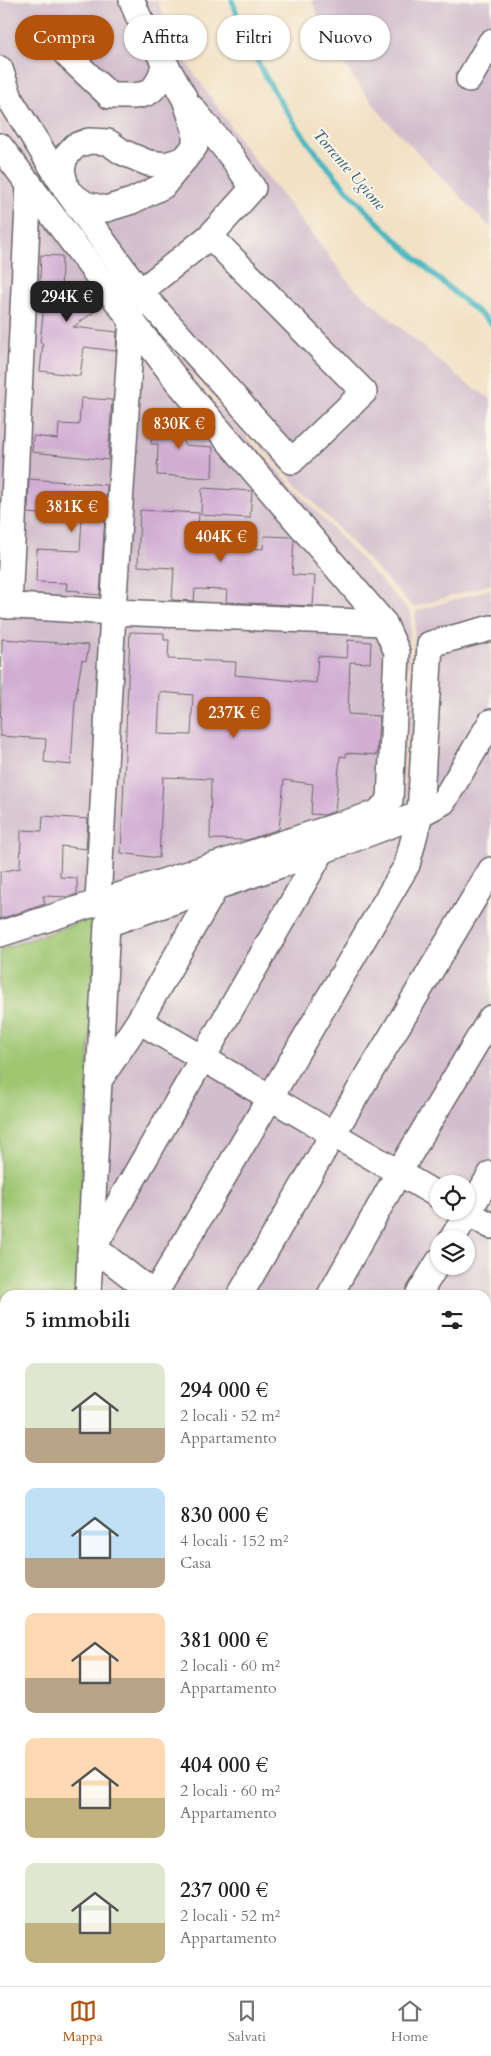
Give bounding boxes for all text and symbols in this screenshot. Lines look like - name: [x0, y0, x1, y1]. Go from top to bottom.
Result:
- chip: Compra: [15, 15, 114, 60]
- chip: Affitta: [124, 15, 207, 60]
- chip: Filtri: [217, 15, 290, 60]
- chip: Nuovo: [300, 15, 390, 60]
- water label: Torrente Ugione: [308, 124, 391, 216]
- pin: 294K €: [26, 280, 108, 323]
- text: 294K €: [41, 286, 93, 308]
- pin: 830K €: [138, 408, 220, 450]
- text: 830K €: [153, 413, 205, 435]
- pin: 381K €: [31, 490, 113, 533]
- text: 381K €: [46, 496, 98, 518]
- pin: 404K €: [180, 520, 262, 563]
- text: 404K €: [195, 526, 247, 548]
- pin: 237K €: [193, 696, 275, 739]
- text: 237K €: [208, 702, 260, 724]
- map controls: [430, 1175, 475, 1275]
- button: locate: [430, 1175, 475, 1220]
- button: layers: [430, 1230, 475, 1275]
- text: 5 immobili: [25, 1306, 131, 1335]
- icon: filters: [438, 1306, 466, 1334]
- text: 294 000 €: [180, 1376, 268, 1405]
- icon: home: [65, 1383, 125, 1443]
- text: 2 locali · 52 m²: [180, 1405, 280, 1427]
- text: Appartamento: [180, 1427, 277, 1449]
- text: 830 000 €: [180, 1501, 268, 1530]
- icon: home: [65, 1508, 125, 1568]
- text: 4 locali · 152 m²: [180, 1530, 288, 1552]
- text: Casa: [180, 1552, 211, 1574]
- text: 381 000 €: [180, 1626, 268, 1655]
- icon: home: [65, 1633, 125, 1693]
- text: 2 locali · 60 m²: [180, 1655, 280, 1677]
- text: Appartamento: [180, 1677, 277, 1699]
- text: 404 000 €: [180, 1751, 268, 1780]
- icon: home: [65, 1758, 125, 1818]
- text: 2 locali · 60 m²: [180, 1780, 280, 1802]
- text: Appartamento: [180, 1802, 277, 1824]
- text: 237 000 €: [180, 1876, 268, 1905]
- icon: home: [65, 1883, 125, 1943]
- text: 2 locali · 52 m²: [180, 1905, 280, 1927]
- text: Appartamento: [180, 1927, 277, 1949]
- tab: Mappa: [63, 1997, 103, 2046]
- tab: Salvati: [228, 1997, 266, 2046]
- tab: Home: [391, 1997, 428, 2046]

